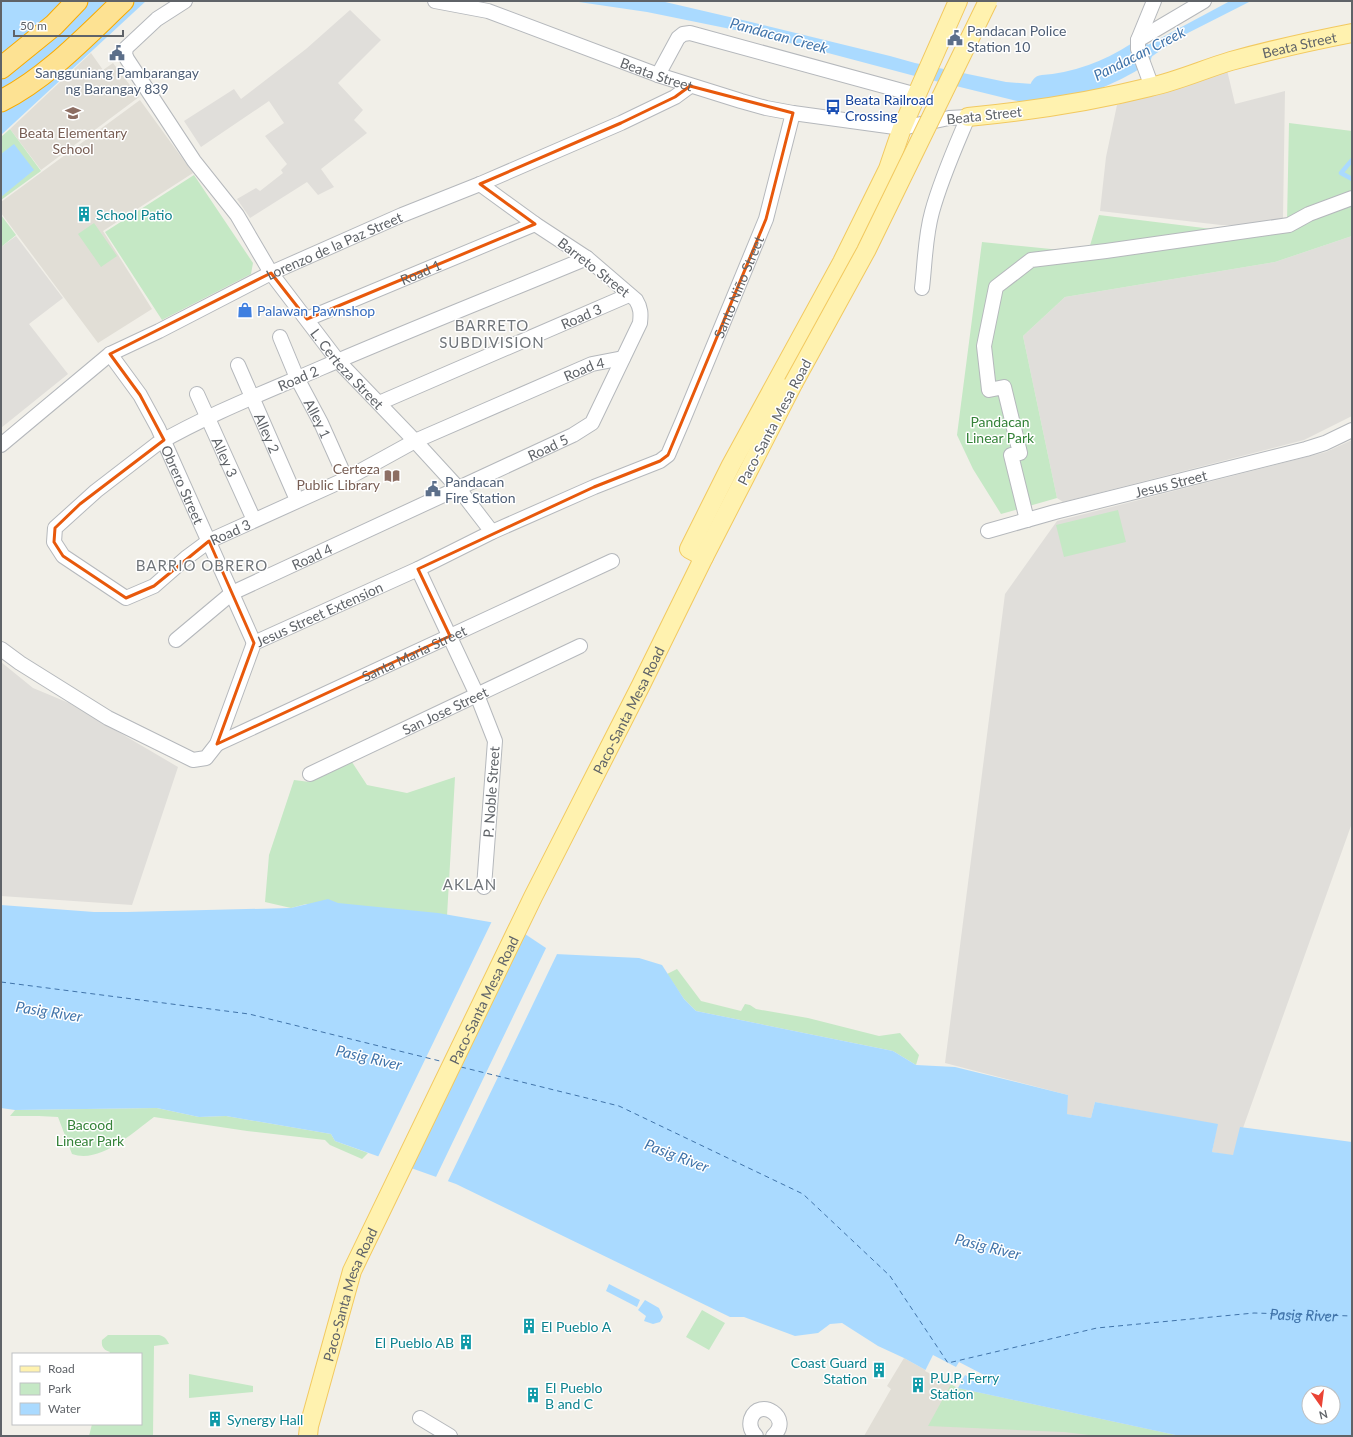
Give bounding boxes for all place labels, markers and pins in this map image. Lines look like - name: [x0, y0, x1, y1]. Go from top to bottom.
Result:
- place label: Pandacan Police Station 10: [967, 22, 1066, 55]
- public building icon: Pandacan Police Station 10: [946, 29, 964, 47]
- public building icon: Sangguniang Pambarangay ng Barangay 839: [108, 44, 126, 62]
- place label: Sangguniang Pambarangay ng Barangay 839: [35, 64, 200, 97]
- place label: Beata Railroad Crossing: [845, 91, 934, 124]
- bus stop icon: Beata Railroad Crossing: [824, 98, 842, 116]
- school or university icon: Beata Elementary School: [64, 104, 82, 122]
- place label: Beata Elementary School: [19, 124, 128, 157]
- building icon: School Patio: [75, 205, 93, 223]
- place label: School Patio: [96, 206, 172, 223]
- shop icon: Palawan Pawnshop: [236, 301, 254, 319]
- place label: Palawan Pawnshop: [257, 302, 375, 319]
- place label: Certeza Public Library: [296, 460, 381, 493]
- library icon: Certeza Public Library: [383, 467, 401, 485]
- place label: Pandacan Fire Station: [445, 473, 516, 506]
- public building icon: Pandacan Fire Station: [424, 480, 442, 498]
- building icon: El Pueblo A: [520, 1317, 538, 1335]
- place label: El Pueblo A: [541, 1318, 612, 1335]
- building icon: El Pueblo AB: [457, 1333, 475, 1351]
- place label: El Pueblo AB: [375, 1334, 454, 1351]
- place label: Coast Guard Station: [791, 1354, 867, 1387]
- building icon: Coast Guard Station: [870, 1361, 888, 1379]
- place label: P.U.P. Ferry Station: [930, 1369, 1000, 1402]
- building icon: P.U.P. Ferry Station: [909, 1376, 927, 1394]
- place label: El Pueblo B and C: [545, 1379, 603, 1412]
- building icon: El Pueblo B and C: [524, 1386, 542, 1404]
- building icon: Synergy Hall: [206, 1410, 224, 1428]
- place label: Synergy Hall: [227, 1411, 303, 1428]

